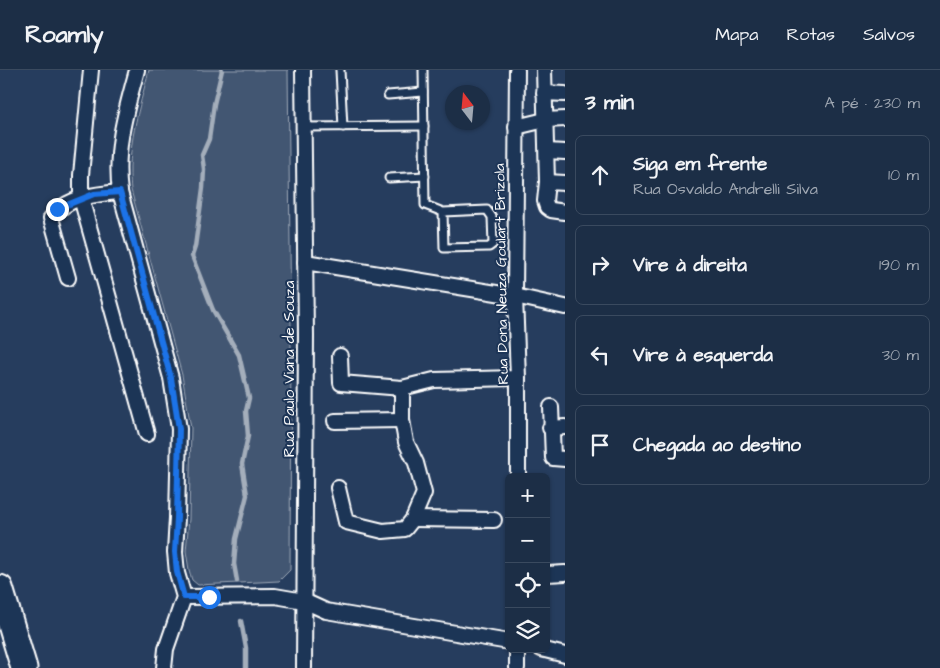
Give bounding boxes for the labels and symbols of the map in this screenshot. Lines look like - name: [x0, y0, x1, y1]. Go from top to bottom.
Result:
- north arrow: [445, 85, 490, 130]
- street label: Rua Dona Neuza Goulart Brizola: [489, 163, 514, 385]
- route end: [46, 198, 69, 221]
- street label: Rua Paulo Viana de Souza: [279, 280, 300, 457]
- route start: [198, 586, 221, 609]

